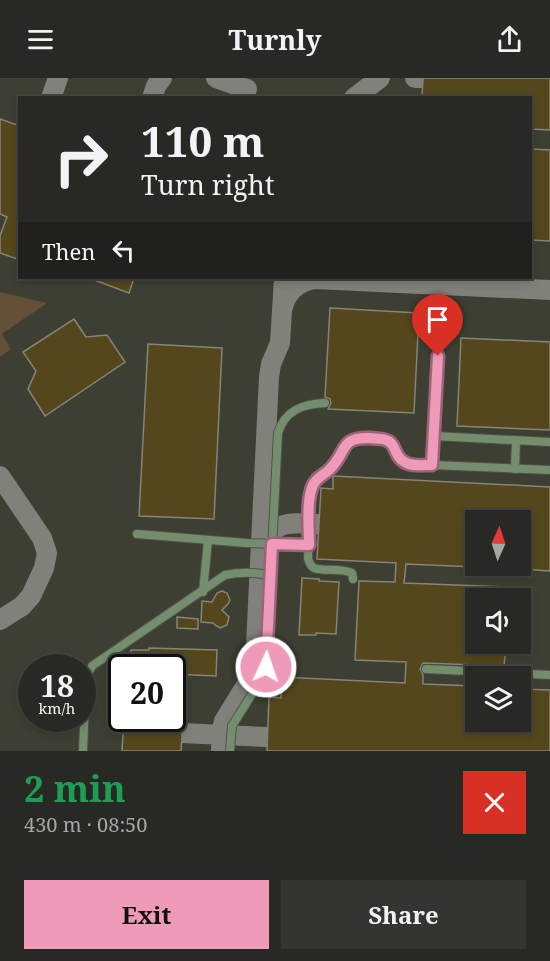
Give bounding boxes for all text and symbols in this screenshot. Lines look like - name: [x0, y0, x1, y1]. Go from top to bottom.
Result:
- text: Turnly: [229, 21, 321, 58]
- icon: menu: [24, 23, 57, 56]
- icon: share: [493, 23, 526, 56]
- text: 110 m: [141, 112, 265, 169]
- icon: right: [42, 120, 120, 198]
- text: Turn right: [141, 166, 274, 203]
- icon: left: [107, 234, 140, 267]
- text: Then: [42, 236, 95, 266]
- pin: [412, 294, 463, 356]
- icon: arrive: [421, 303, 454, 336]
- north arrow: [465, 510, 531, 576]
- map controls: [465, 510, 531, 732]
- button: sound: [465, 588, 531, 654]
- position arrow: [234, 635, 298, 699]
- speed limit sign: 20: [108, 654, 186, 732]
- text: 18: [40, 665, 74, 706]
- button: layers: [465, 666, 531, 732]
- text: km/h: [39, 698, 75, 718]
- text: 2 min: [24, 764, 126, 813]
- button: close: [463, 771, 526, 834]
- text: 430 m · 08:50: [24, 811, 147, 838]
- button: Exit: [24, 880, 269, 949]
- button: Share: [281, 880, 526, 949]

